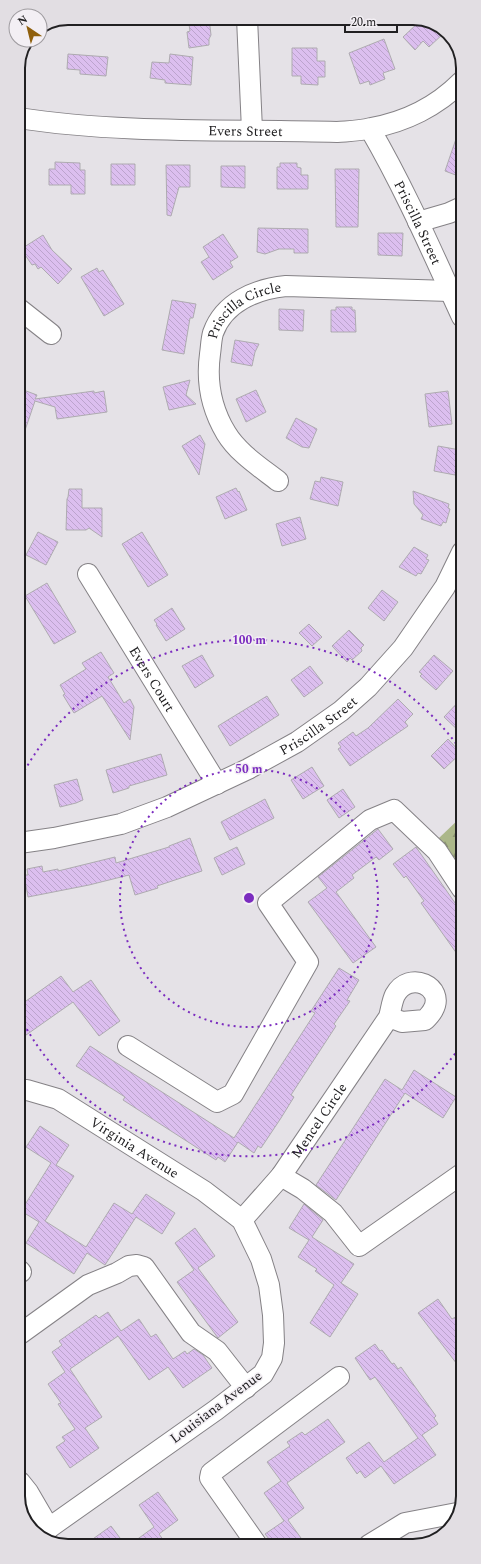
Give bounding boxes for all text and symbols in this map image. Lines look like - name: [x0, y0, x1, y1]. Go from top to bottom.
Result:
- north arrow: [8, 8, 48, 48]
- scale bar: [345, 8, 397, 34]
- text: N: [14, 11, 31, 30]
- text: 20 m: [351, 13, 376, 32]
- street label: Evers Street: [208, 120, 283, 142]
- street label: Priscilla Street: [389, 176, 447, 268]
- street label: Priscilla Circle: [201, 276, 283, 341]
- text: 100 m: [232, 631, 266, 650]
- street label: Evers Court: [124, 642, 181, 716]
- street label: Priscilla Street: [275, 691, 362, 760]
- text: 50 m: [235, 760, 263, 779]
- centre of rings: [242, 891, 256, 905]
- street label: Mencel Circle: [286, 1078, 352, 1162]
- street label: Virginia Avenue: [86, 1111, 183, 1183]
- street label: Louisiana Avenue: [166, 1365, 267, 1449]

